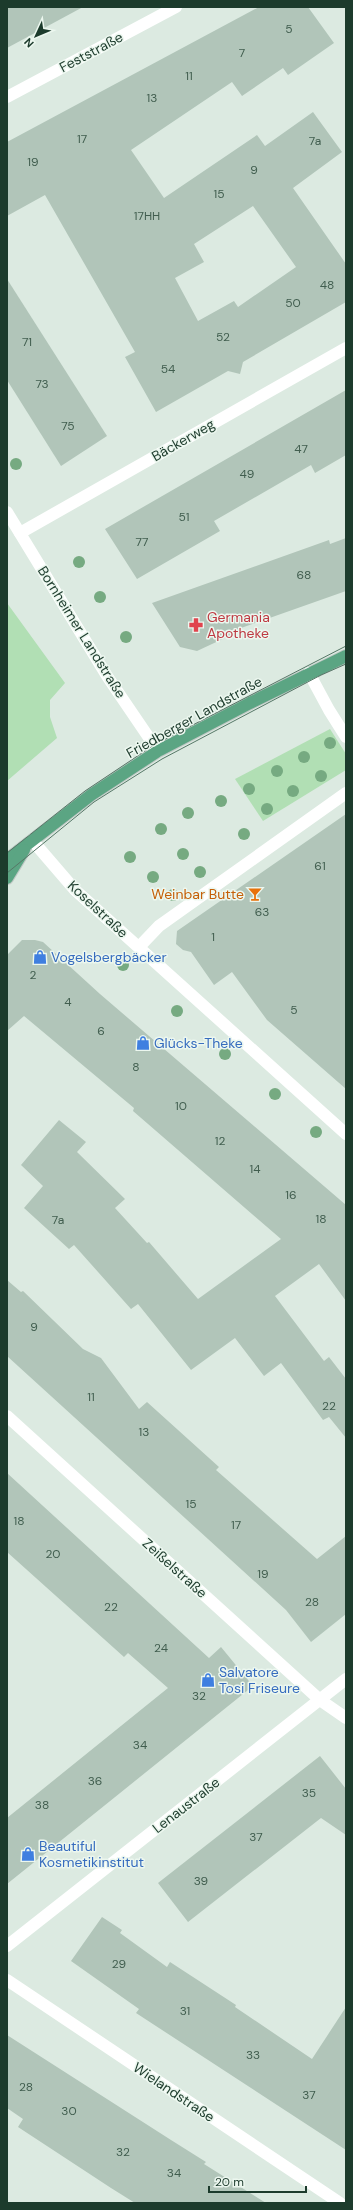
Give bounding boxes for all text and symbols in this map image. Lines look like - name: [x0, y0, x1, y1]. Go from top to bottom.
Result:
- north arrow: [16, 16, 56, 56]
- house number: 5: [285, 21, 293, 37]
- street label: Feststraße: [56, 28, 126, 76]
- text: N: [21, 35, 37, 51]
- house number: 7: [239, 45, 245, 61]
- house number: 11: [185, 68, 193, 84]
- house number: 13: [147, 90, 157, 106]
- house number: 17: [77, 131, 87, 147]
- house number: 7a: [309, 133, 321, 149]
- house number: 19: [27, 154, 39, 170]
- house number: 9: [250, 162, 258, 178]
- house number: 15: [213, 186, 225, 202]
- house number: 17HH: [134, 208, 160, 224]
- house number: 48: [320, 277, 334, 293]
- house number: 50: [285, 295, 301, 311]
- house number: 52: [216, 329, 230, 345]
- house number: 71: [22, 334, 32, 350]
- house number: 54: [161, 361, 175, 377]
- house number: 73: [35, 376, 49, 392]
- street label: Bäckerweg: [148, 415, 218, 465]
- house number: 75: [61, 418, 75, 434]
- house number: 47: [294, 441, 308, 457]
- house number: 49: [240, 466, 254, 482]
- house number: 51: [178, 509, 190, 525]
- house number: 77: [136, 534, 148, 550]
- street label: Bornheimer Landstraße: [34, 563, 130, 701]
- house number: 68: [297, 567, 311, 583]
- place label: Germania Apotheke: [207, 608, 270, 642]
- pharmacy icon: Germania Apotheke: [188, 617, 204, 633]
- street label: Friedberger Landstraße: [123, 672, 265, 762]
- house number: 61: [314, 858, 326, 874]
- street label: Koselstraße: [64, 876, 132, 942]
- place label: Weinbar Butte: [151, 885, 244, 903]
- bar icon: Weinbar Butte: [247, 886, 263, 902]
- house number: 63: [255, 904, 269, 920]
- house number: 1: [211, 929, 215, 945]
- place label: Vogelsbergbäcker: [51, 948, 167, 966]
- shop icon: Vogelsbergbäcker: [32, 949, 48, 965]
- house number: 2: [30, 967, 37, 983]
- house number: 4: [64, 994, 72, 1010]
- house number: 5: [290, 1002, 298, 1018]
- house number: 6: [97, 1023, 105, 1039]
- place label: Glücks-Theke: [154, 1034, 243, 1052]
- shop icon: Glücks-Theke: [135, 1035, 151, 1051]
- house number: 8: [132, 1059, 140, 1075]
- house number: 10: [175, 1098, 187, 1114]
- house number: 12: [215, 1133, 225, 1149]
- house number: 14: [249, 1161, 261, 1177]
- house number: 16: [285, 1187, 297, 1203]
- house number: 18: [315, 1211, 327, 1227]
- house number: 7a: [52, 1212, 64, 1228]
- house number: 9: [30, 1319, 38, 1335]
- house number: 11: [87, 1389, 95, 1405]
- house number: 22: [322, 1398, 336, 1414]
- house number: 13: [139, 1424, 149, 1440]
- house number: 15: [185, 1496, 197, 1512]
- house number: 18: [13, 1513, 25, 1529]
- house number: 17: [231, 1517, 241, 1533]
- street label: Zeißelstraße: [139, 1534, 211, 1602]
- house number: 20: [45, 1546, 61, 1562]
- house number: 19: [257, 1566, 269, 1582]
- house number: 28: [305, 1594, 319, 1610]
- house number: 22: [104, 1599, 118, 1615]
- house number: 24: [154, 1640, 168, 1656]
- place label: Salvatore Tosi Friseure: [219, 1663, 300, 1697]
- shop icon: Salvatore Tosi Friseure: [200, 1672, 216, 1688]
- house number: 32: [192, 1688, 206, 1704]
- house number: 34: [133, 1737, 147, 1753]
- house number: 36: [88, 1773, 102, 1789]
- street label: Lenaustraße: [149, 1773, 223, 1837]
- house number: 35: [302, 1785, 316, 1801]
- house number: 38: [35, 1797, 49, 1813]
- house number: 37: [249, 1829, 263, 1845]
- place label: Beautiful Kosmetikinstitut: [39, 1837, 144, 1871]
- shop icon: Beautiful Kosmetikinstitut: [20, 1846, 36, 1862]
- house number: 39: [194, 1873, 208, 1889]
- house number: 29: [112, 1956, 126, 1972]
- house number: 31: [180, 2003, 190, 2019]
- house number: 33: [246, 2047, 260, 2063]
- street label: Wielandstraße: [130, 2058, 218, 2126]
- house number: 28: [19, 2079, 33, 2095]
- house number: 37: [302, 2087, 316, 2103]
- house number: 30: [61, 2103, 77, 2119]
- house number: 32: [116, 2144, 130, 2160]
- house number: 34: [167, 2165, 181, 2181]
- scale bar: [209, 2168, 306, 2194]
- text: 20 m: [215, 2174, 244, 2190]

